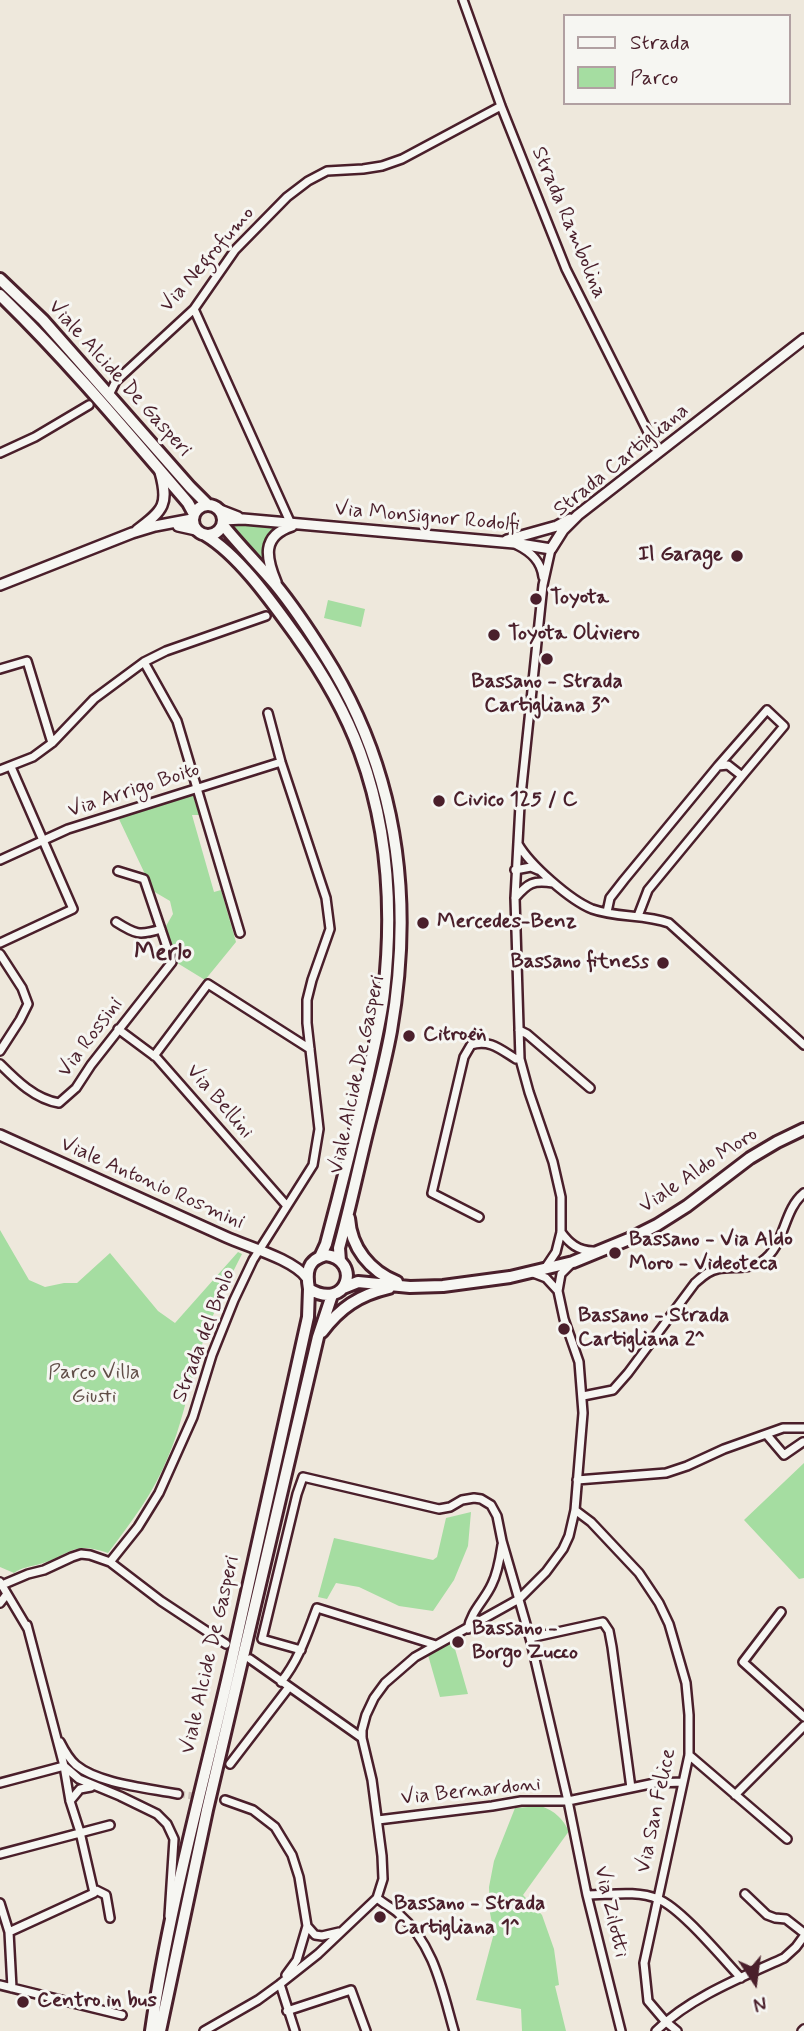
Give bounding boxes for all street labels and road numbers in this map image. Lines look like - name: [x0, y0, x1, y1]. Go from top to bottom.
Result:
- street label: Strada Rambolina: [525, 143, 611, 303]
- street label: Via Negrofumo: [155, 202, 261, 318]
- street label: Viale Alcide De Gasperi: [42, 295, 196, 463]
- street label: Strada Cartigliana: [549, 399, 695, 523]
- street label: Via Monsignor Rodolfi: [334, 497, 520, 539]
- street label: Via Arrigo Boito: [65, 758, 203, 824]
- street label: Viale Alcide De Gasperi: [325, 973, 391, 1177]
- street label: Via Rossini: [53, 993, 129, 1083]
- street label: Via Bellini: [180, 1060, 258, 1144]
- street label: Viale Aldo Moro: [635, 1122, 763, 1220]
- street label: Viale Antonio Rosmini: [56, 1132, 248, 1236]
- street label: Strada del Brolo: [168, 1266, 242, 1406]
- street label: Viale Alcide De Gasperi: [176, 1553, 246, 1757]
- street label: Via San Felice: [632, 1746, 682, 1876]
- street label: Via Bernardoni: [400, 1772, 542, 1812]
- street label: Via Zilotti: [587, 1864, 633, 1960]

